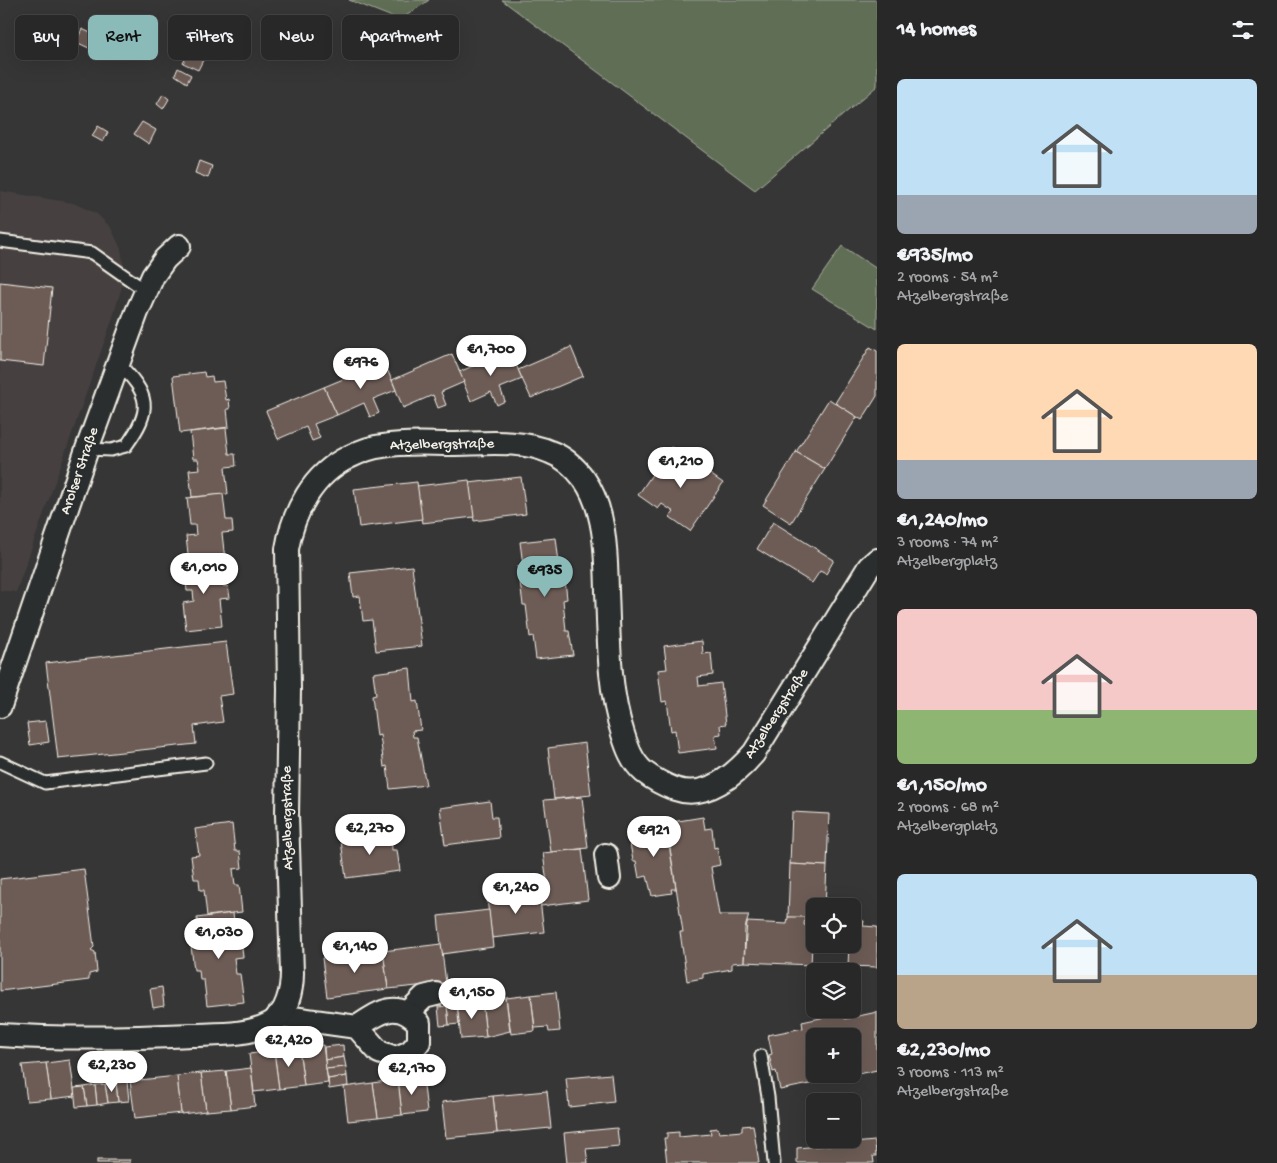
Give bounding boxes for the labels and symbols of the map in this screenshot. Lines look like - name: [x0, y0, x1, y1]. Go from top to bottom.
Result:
- pin: €1,700: [450, 334, 532, 377]
- pin: €976: [331, 348, 391, 390]
- street label: Arolser Straße: [57, 425, 103, 517]
- street label: Atzelbergstraße: [390, 435, 495, 455]
- pin: €1,210: [640, 446, 722, 489]
- pin: €1,010: [163, 552, 245, 595]
- pin: €935: [515, 556, 575, 598]
- street label: Atzelbergstraße: [741, 665, 813, 763]
- street label: Atzelbergstraße: [278, 765, 298, 870]
- pin: €2,270: [329, 814, 411, 856]
- pin: €921: [624, 816, 684, 858]
- pin: €1,240: [475, 872, 557, 915]
- pin: €1,030: [178, 918, 260, 960]
- pin: €1,140: [314, 932, 396, 974]
- pin: €1,150: [431, 978, 513, 1020]
- pin: €2,420: [248, 1026, 330, 1068]
- pin: €2,230: [71, 1050, 153, 1093]
- pin: €2,170: [371, 1054, 453, 1096]

